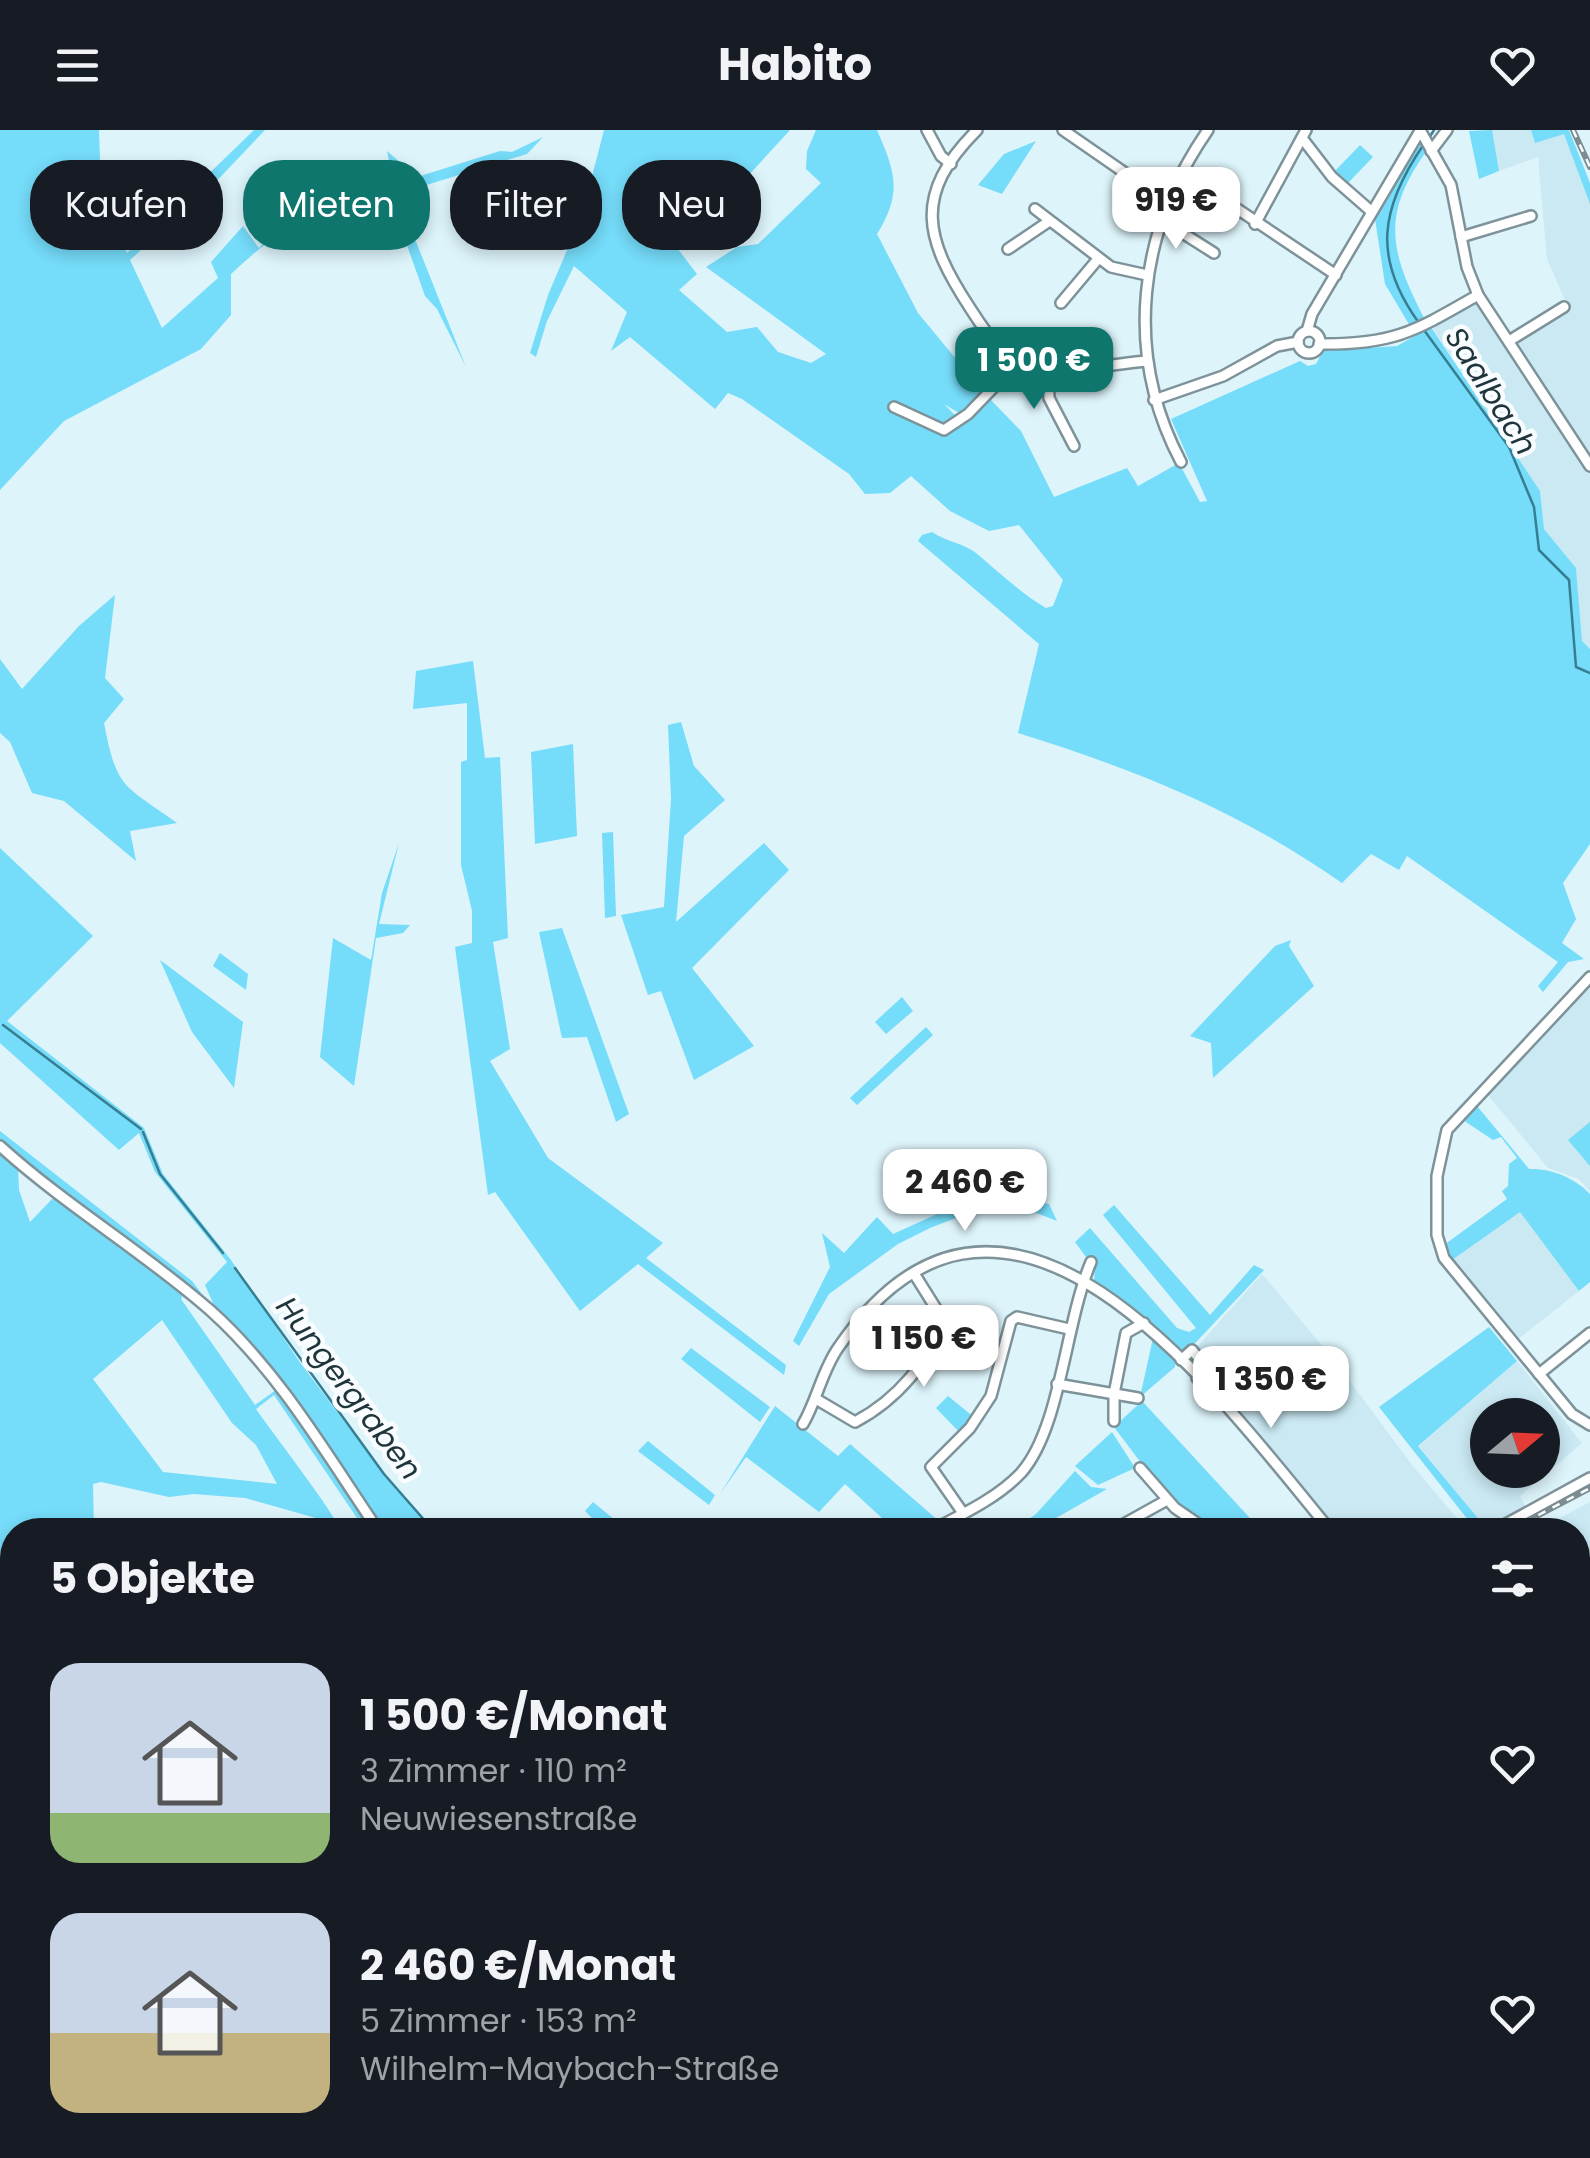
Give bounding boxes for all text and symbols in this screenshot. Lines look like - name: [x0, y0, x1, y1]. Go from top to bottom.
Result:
- text: Habito: [718, 33, 872, 96]
- icon: menu: [50, 38, 105, 93]
- icon: heart: [1485, 38, 1540, 93]
- chip: Kaufen: [30, 160, 223, 250]
- chip: Mieten: [243, 160, 430, 250]
- chip: Filter: [450, 160, 602, 250]
- chip: Neu: [622, 160, 761, 250]
- pin: 919 €: [1106, 167, 1246, 252]
- text: 919 €: [1134, 177, 1218, 222]
- water label: Saalbach: [1435, 319, 1547, 463]
- pin: 1 500 €: [942, 327, 1126, 412]
- text: 1 500 €: [977, 337, 1091, 382]
- pin: 2 460 €: [873, 1149, 1057, 1234]
- text: 2 460 €: [905, 1159, 1025, 1204]
- water label: Hungergraben: [266, 1288, 432, 1488]
- pin: 1 150 €: [832, 1305, 1016, 1390]
- text: 1 150 €: [872, 1315, 976, 1360]
- pin: 1 350 €: [1179, 1346, 1363, 1431]
- text: 1 350 €: [1215, 1356, 1327, 1401]
- north arrow: [1470, 1398, 1560, 1488]
- map controls: [1470, 1398, 1560, 1488]
- text: 5 Objekte: [50, 1549, 255, 1608]
- icon: filters: [1485, 1551, 1540, 1606]
- text: 1 500 €/Monat: [360, 1686, 667, 1745]
- icon: home: [130, 1703, 250, 1823]
- icon: heart: [1485, 1736, 1540, 1791]
- text: 3 Zimmer · 110 m²: [360, 1748, 627, 1793]
- text: Neuwiesenstraße: [360, 1796, 637, 1841]
- text: 2 460 €/Monat: [360, 1936, 676, 1995]
- icon: home: [130, 1953, 250, 2073]
- icon: heart: [1485, 1986, 1540, 2041]
- text: 5 Zimmer · 153 m²: [360, 1998, 637, 2043]
- text: Wilhelm-Maybach-Straße: [360, 2046, 779, 2091]

